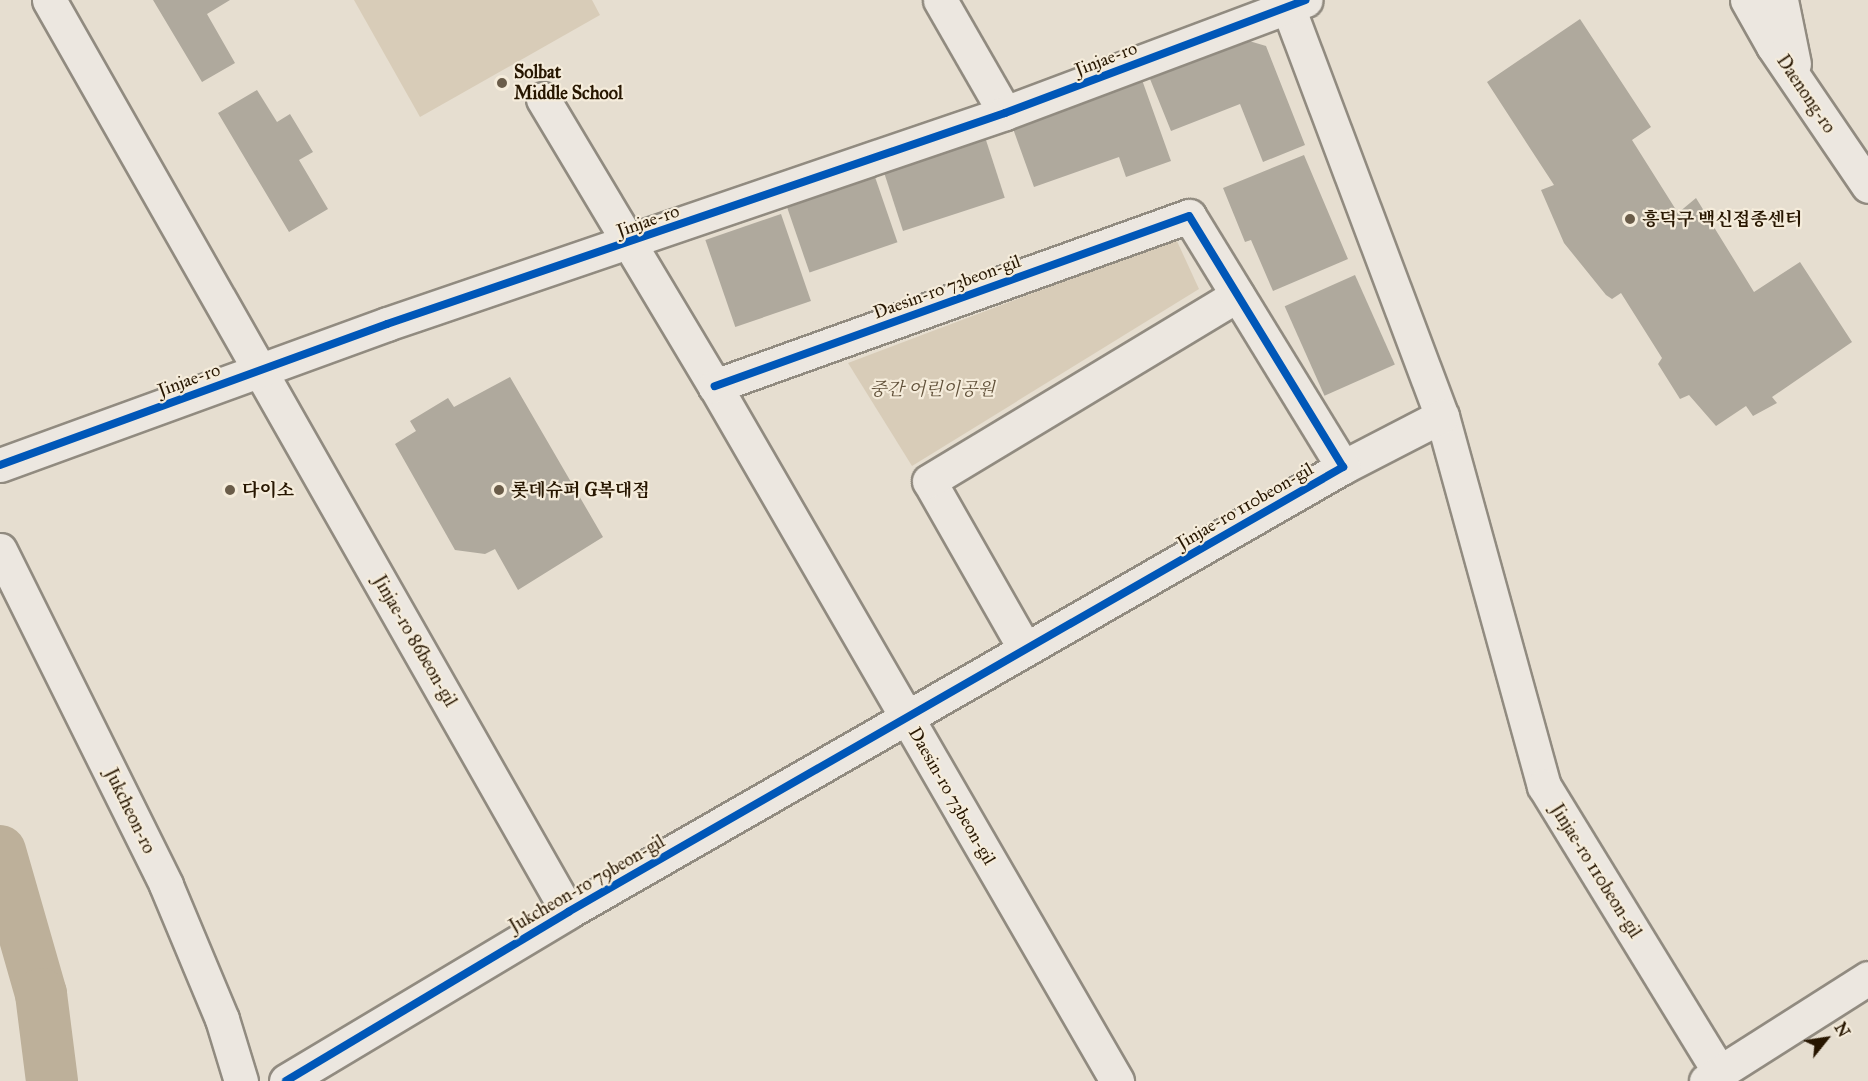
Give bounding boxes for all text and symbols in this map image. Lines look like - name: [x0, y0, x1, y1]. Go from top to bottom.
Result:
- street label: Jinjae-ro: [1072, 37, 1140, 81]
- street label: Daenong-ro: [1772, 51, 1840, 137]
- place label: Solbat Middle School: [514, 62, 623, 104]
- marker: Solbat Middle School: [495, 76, 509, 90]
- street label: Jinjae-ro: [614, 200, 682, 242]
- place label: 흥덕구 백신접종센터: [1642, 208, 1802, 230]
- marker: 흥덕구 백신접종센터: [1623, 212, 1637, 226]
- street label: Daesin-ro 73beon-gil: [870, 250, 1024, 324]
- street label: Jinjae-ro: [155, 359, 223, 401]
- park label: 중간 어린이공원: [869, 378, 995, 400]
- street label: Jinjae-ro 110beon-gil: [1173, 458, 1317, 554]
- place label: 다이소: [242, 479, 294, 501]
- place label: 롯데슈퍼 G복대점: [511, 479, 650, 501]
- marker: 다이소: [223, 483, 237, 497]
- marker: 롯데슈퍼 G복대점: [492, 483, 506, 497]
- street label: Jinjae-ro 86beon-gil: [369, 571, 461, 711]
- street label: Daesin-ro 73beon-gil: [904, 723, 1000, 869]
- street label: Jukcheon-ro: [100, 765, 160, 857]
- street label: Jinjae-ro 110beon-gil: [1546, 800, 1646, 942]
- street label: Jukcheon-ro 79beon-gil: [505, 831, 669, 937]
- north arrow: [1796, 1009, 1856, 1069]
- text: N: [1830, 1019, 1854, 1040]

